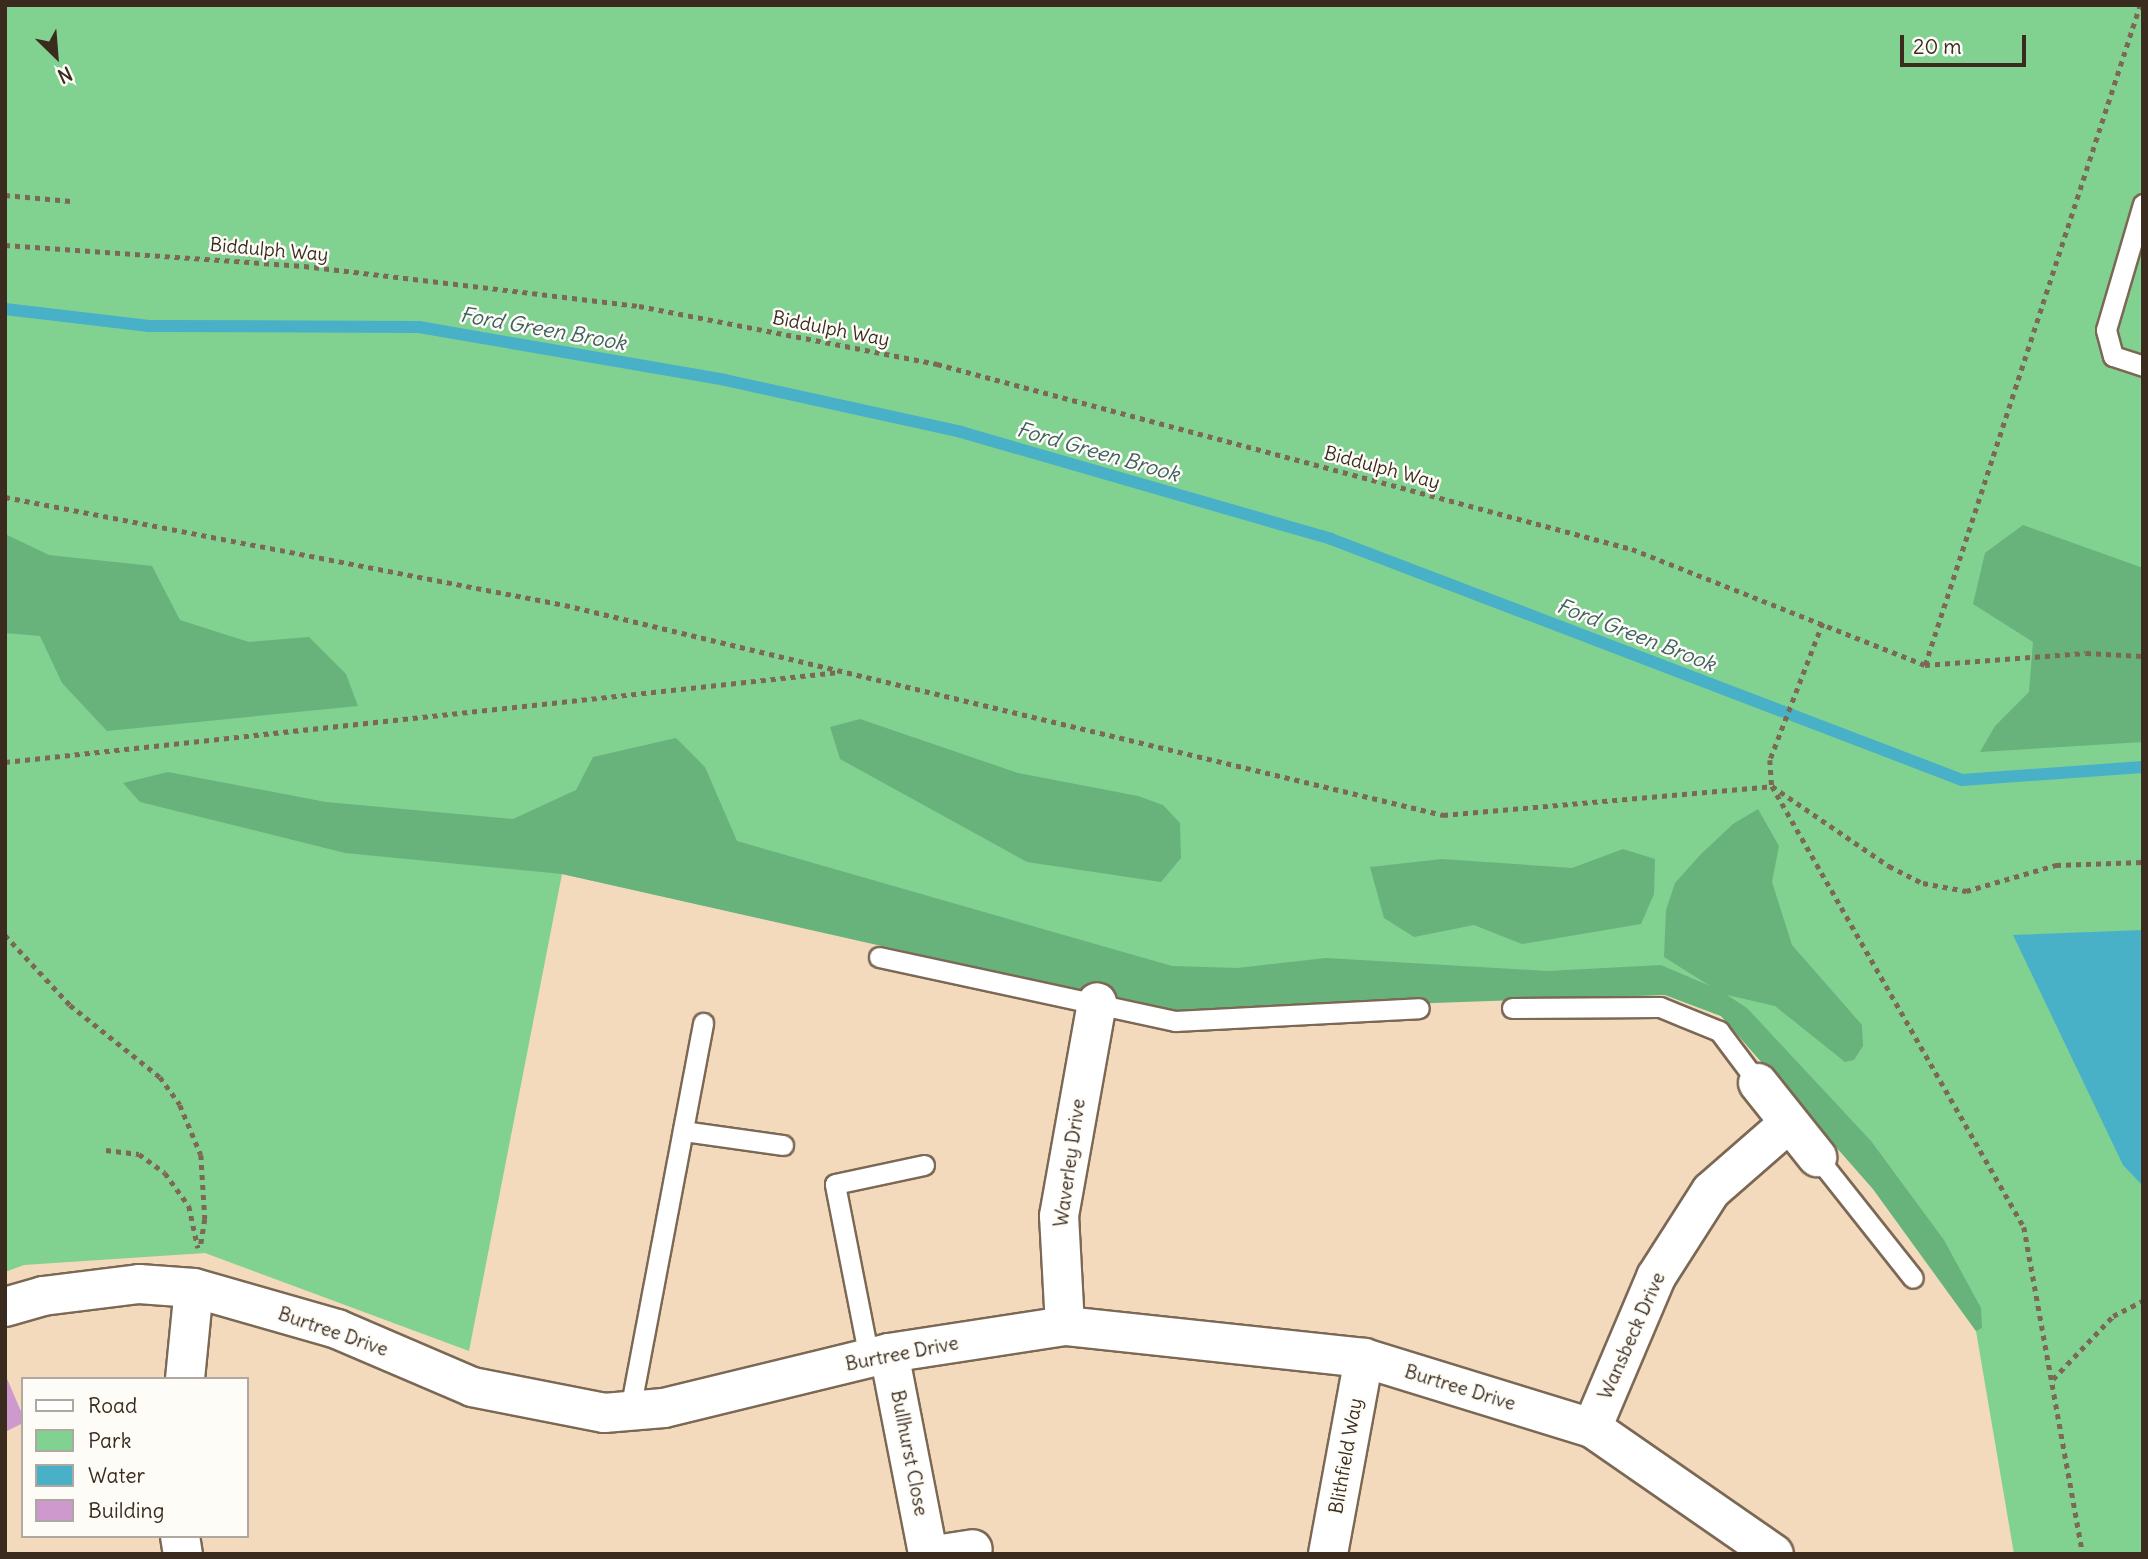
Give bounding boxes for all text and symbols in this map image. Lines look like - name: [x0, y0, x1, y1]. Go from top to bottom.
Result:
- north arrow: [21, 21, 91, 91]
- scale bar: [1903, 21, 2029, 65]
- text: 20 m: [1913, 33, 1962, 60]
- text: N: [54, 61, 76, 89]
- street label: Biddulph Way: [209, 233, 329, 267]
- water label: Ford Green Brook: [458, 302, 628, 356]
- street label: Biddulph Way: [770, 306, 892, 352]
- water label: Ford Green Brook: [1014, 417, 1182, 487]
- street label: Biddulph Way: [1322, 442, 1442, 494]
- water label: Ford Green Brook: [1553, 593, 1719, 677]
- street label: Waverley Drive: [1050, 1097, 1090, 1229]
- street label: Wansbeck Drive: [1594, 1269, 1670, 1403]
- street label: Burtree Drive: [275, 1303, 391, 1361]
- street label: Burtree Drive: [843, 1332, 961, 1376]
- street label: Burtree Drive: [1402, 1360, 1518, 1416]
- legend: [21, 1377, 248, 1538]
- street label: Bullhurst Close: [886, 1388, 932, 1518]
- text: Road: [88, 1392, 137, 1419]
- street label: Blithfield Way: [1325, 1396, 1367, 1516]
- text: Park: [88, 1427, 131, 1454]
- text: Water: [88, 1462, 145, 1489]
- text: Building: [88, 1497, 164, 1524]

